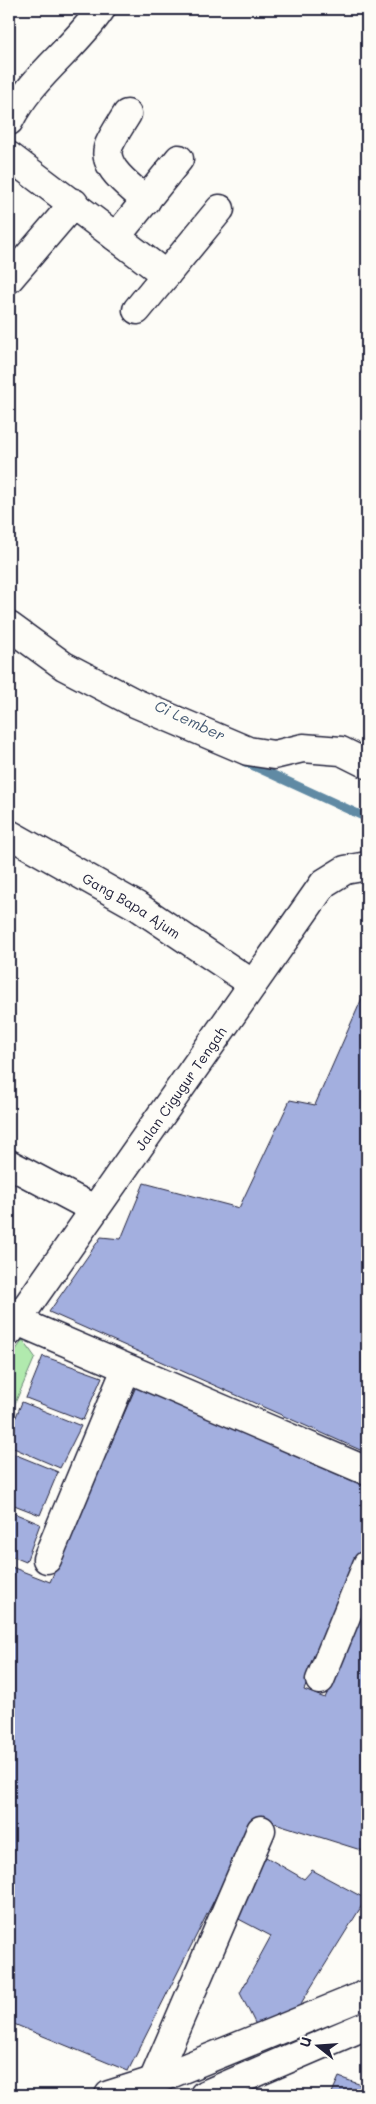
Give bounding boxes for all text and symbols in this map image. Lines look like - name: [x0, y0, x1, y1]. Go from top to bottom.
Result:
- water label: Ci Lember: [152, 695, 229, 745]
- street label: Gang Bapa Ajum: [79, 868, 185, 942]
- street label: Jalan Cigugur Tengah: [130, 1022, 230, 1154]
- north arrow: [294, 2022, 344, 2072]
- text: U: [295, 2035, 316, 2050]

